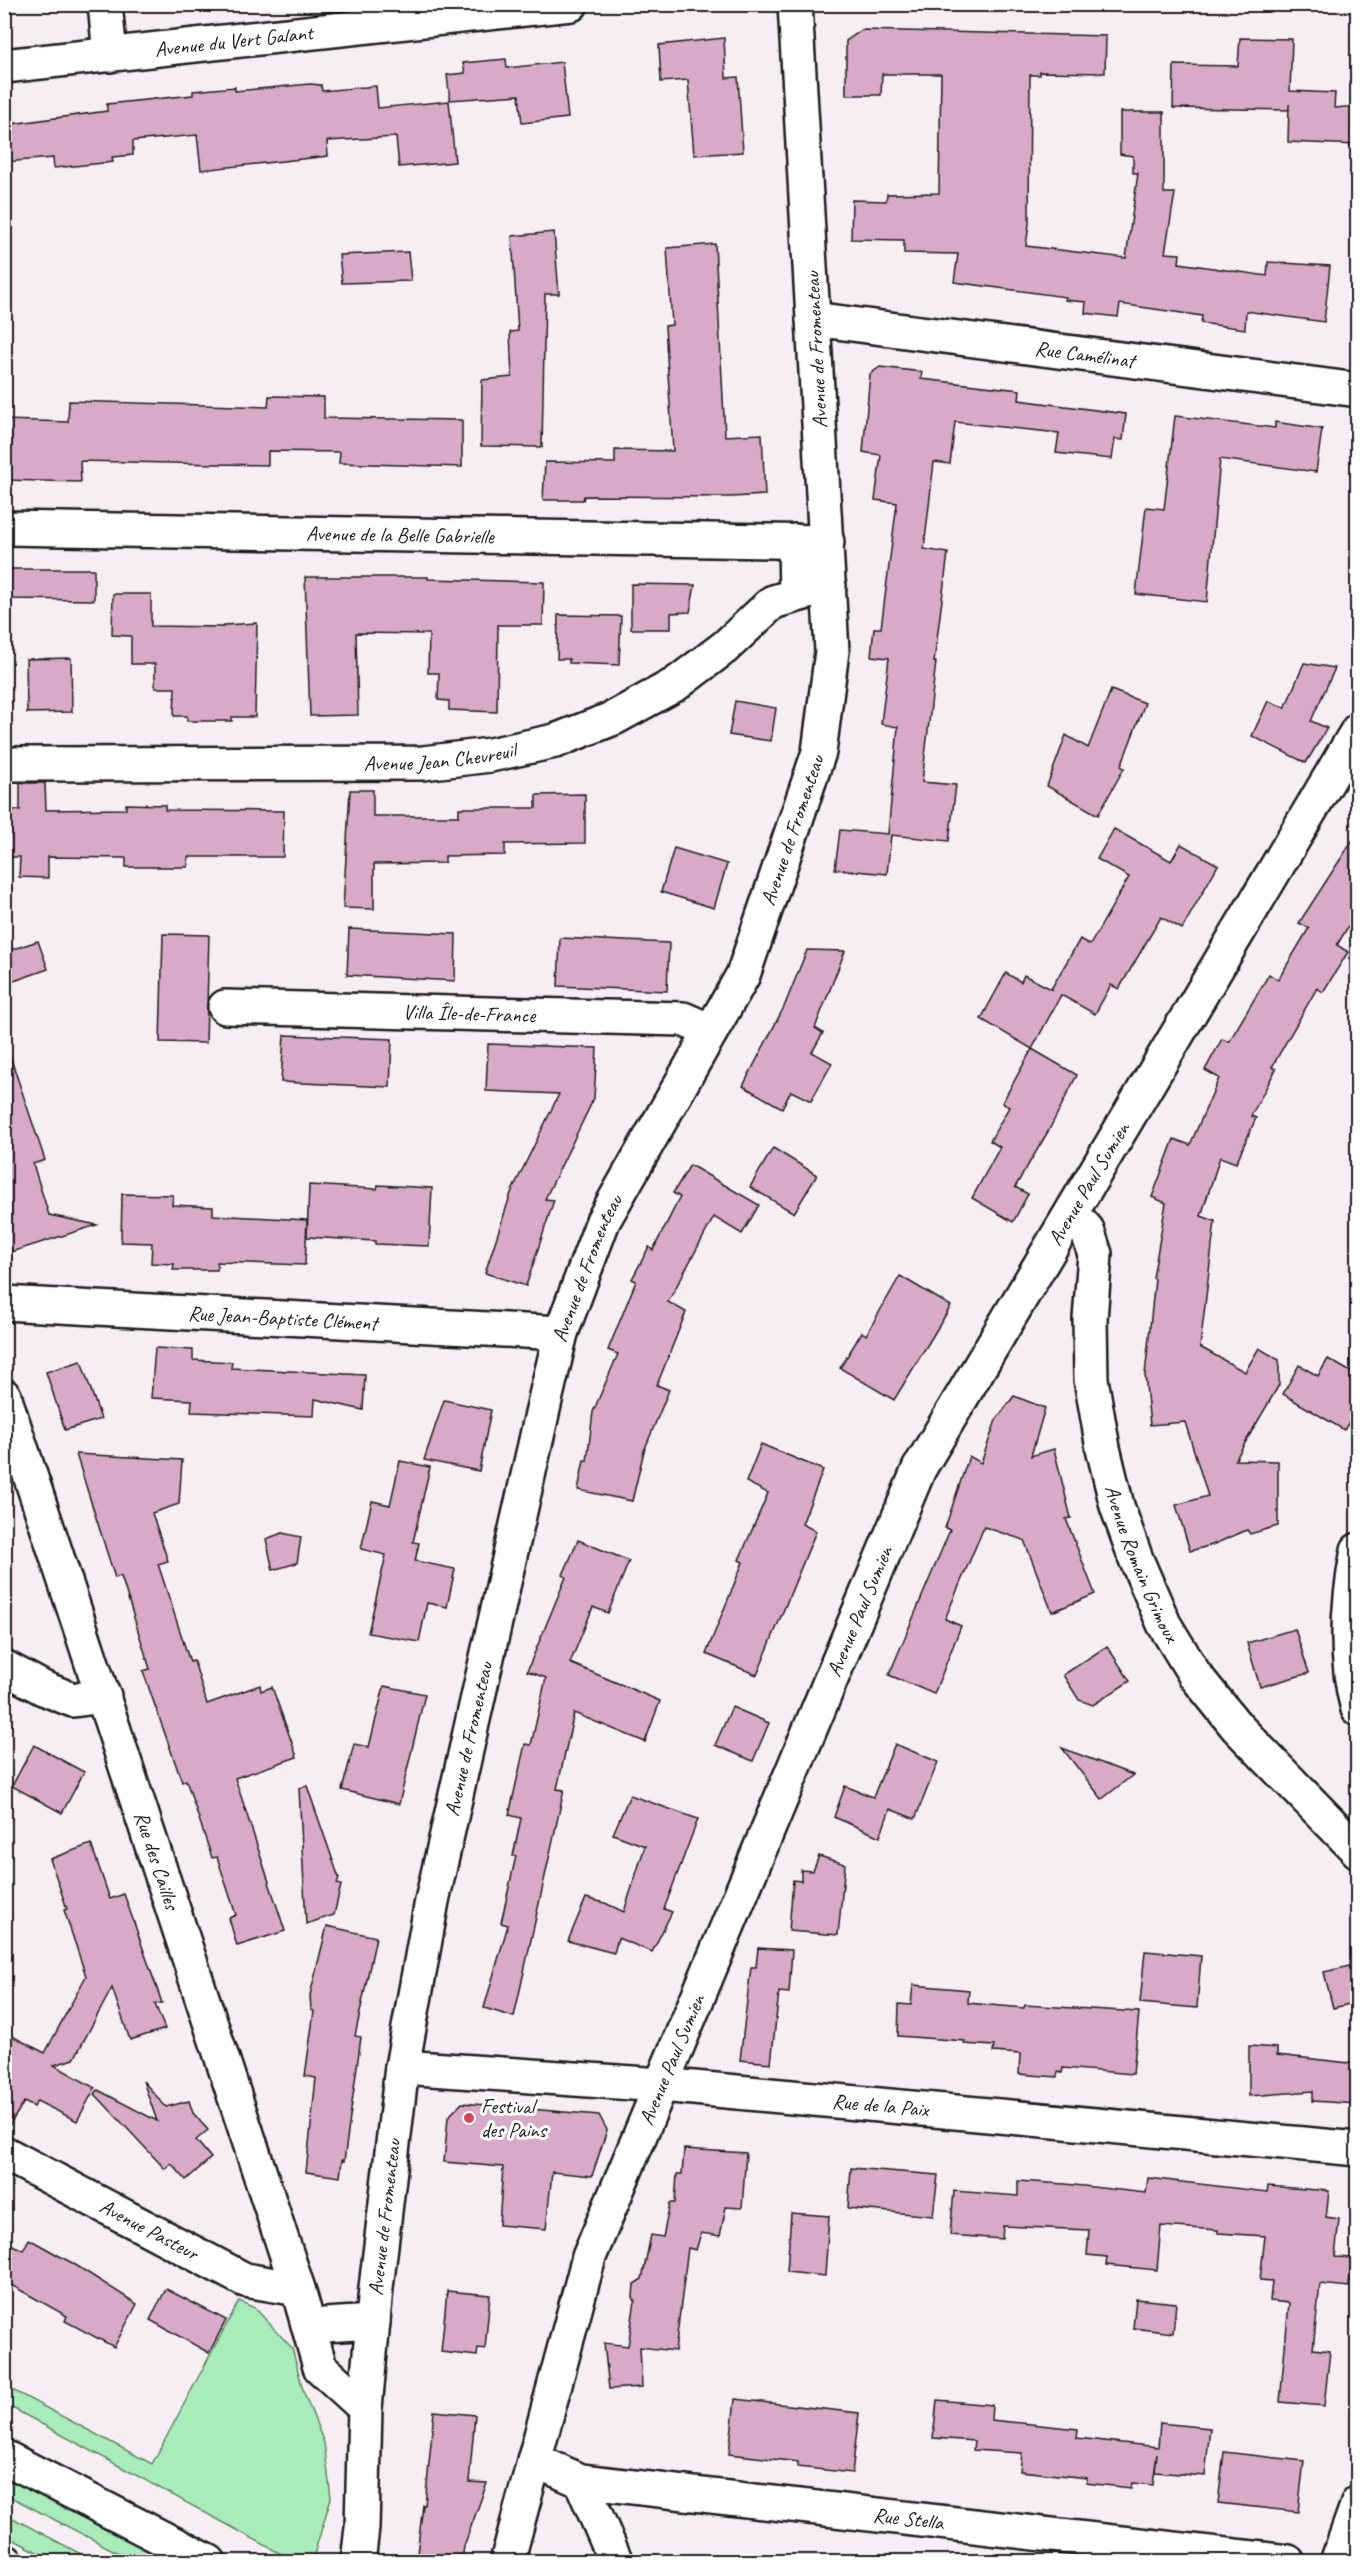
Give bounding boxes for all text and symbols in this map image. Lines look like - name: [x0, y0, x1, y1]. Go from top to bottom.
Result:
- street label: Avenue du Vert Galant: [153, 19, 316, 62]
- street label: Avenue de Fromenteau: [799, 270, 833, 429]
- street label: Rue Camélinat: [1033, 335, 1139, 374]
- street label: Avenue de la Belle Gabrielle: [306, 520, 495, 549]
- street label: Avenue Jean Chevreuil: [364, 736, 521, 776]
- street label: Avenue de Fromenteau: [755, 751, 830, 909]
- street label: Villa Île-de-France: [402, 999, 537, 1028]
- street label: Avenue Paul Sumien: [1042, 1116, 1136, 1250]
- street label: Avenue de Fromenteau: [546, 1189, 629, 1345]
- street label: Rue Jean-Baptiste Clément: [187, 1300, 381, 1336]
- street label: Avenue Romain Grimoux: [1099, 1483, 1186, 1648]
- street label: Avenue Paul Sumien: [821, 1541, 899, 1680]
- street label: Avenue de Fromenteau: [439, 1658, 499, 1818]
- street label: Rue des Cailles: [129, 1808, 186, 1915]
- street label: Avenue Paul Sumien: [633, 1989, 711, 2129]
- street label: Rue de la Paix: [831, 2088, 932, 2123]
- place label: Festival des Pains: [481, 2093, 548, 2143]
- marker: Festival des Pains: [462, 2111, 476, 2125]
- street label: Avenue de Fromenteau: [362, 2137, 407, 2296]
- street label: Avenue Pasteur: [95, 2193, 204, 2267]
- street label: Rue Stella: [872, 2502, 947, 2536]

